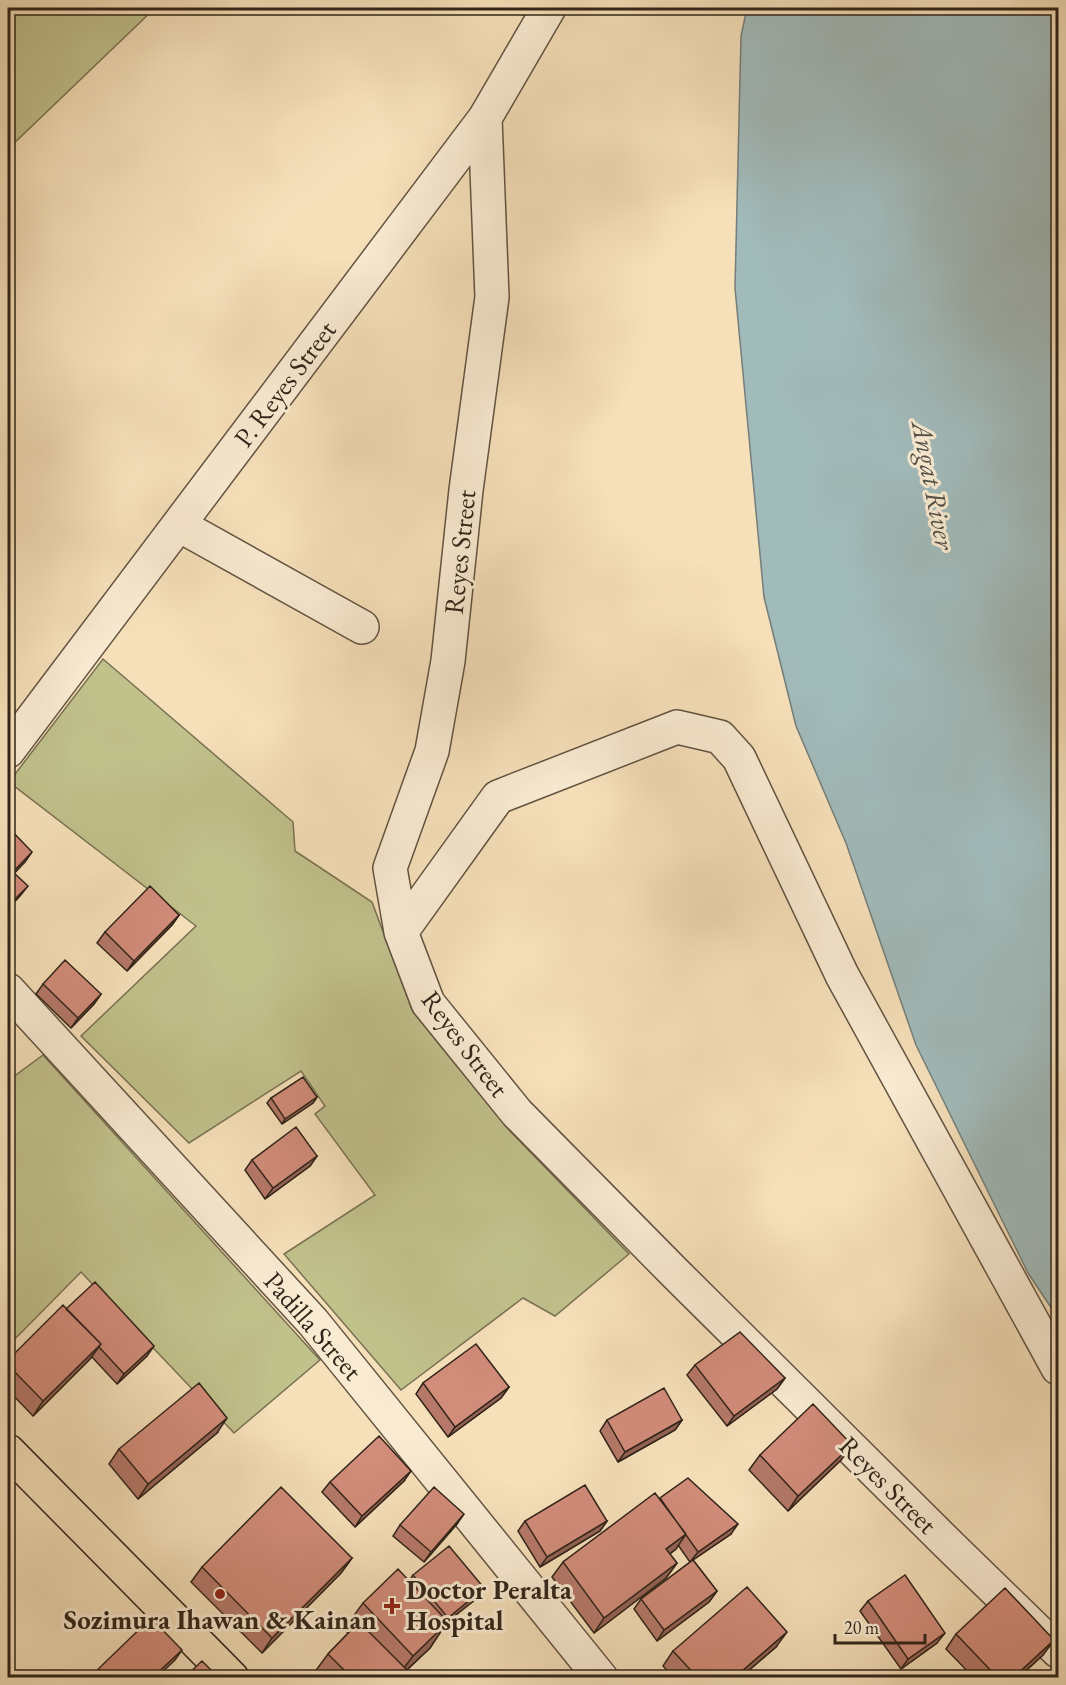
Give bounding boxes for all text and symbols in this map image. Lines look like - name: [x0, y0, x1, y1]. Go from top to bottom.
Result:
- street label: P. Reyes Street: [226, 313, 344, 454]
- water label: Angat River: [904, 416, 964, 554]
- street label: Reyes Street: [436, 487, 483, 616]
- street label: Reyes Street: [414, 983, 517, 1105]
- street label: Padilla Street: [257, 1264, 371, 1388]
- street label: Reyes Street: [832, 1428, 945, 1542]
- place label: Doctor Peralta Hospital: [406, 1572, 572, 1638]
- marker: Sozimura Ihawan & Kainan: [213, 1587, 227, 1601]
- marker: Doctor Peralta Hospital: [383, 1597, 401, 1615]
- place label: Sozimura Ihawan & Kainan: [63, 1602, 377, 1637]
- scale bar: [835, 1607, 925, 1645]
- text: 20 m: [844, 1616, 879, 1639]

